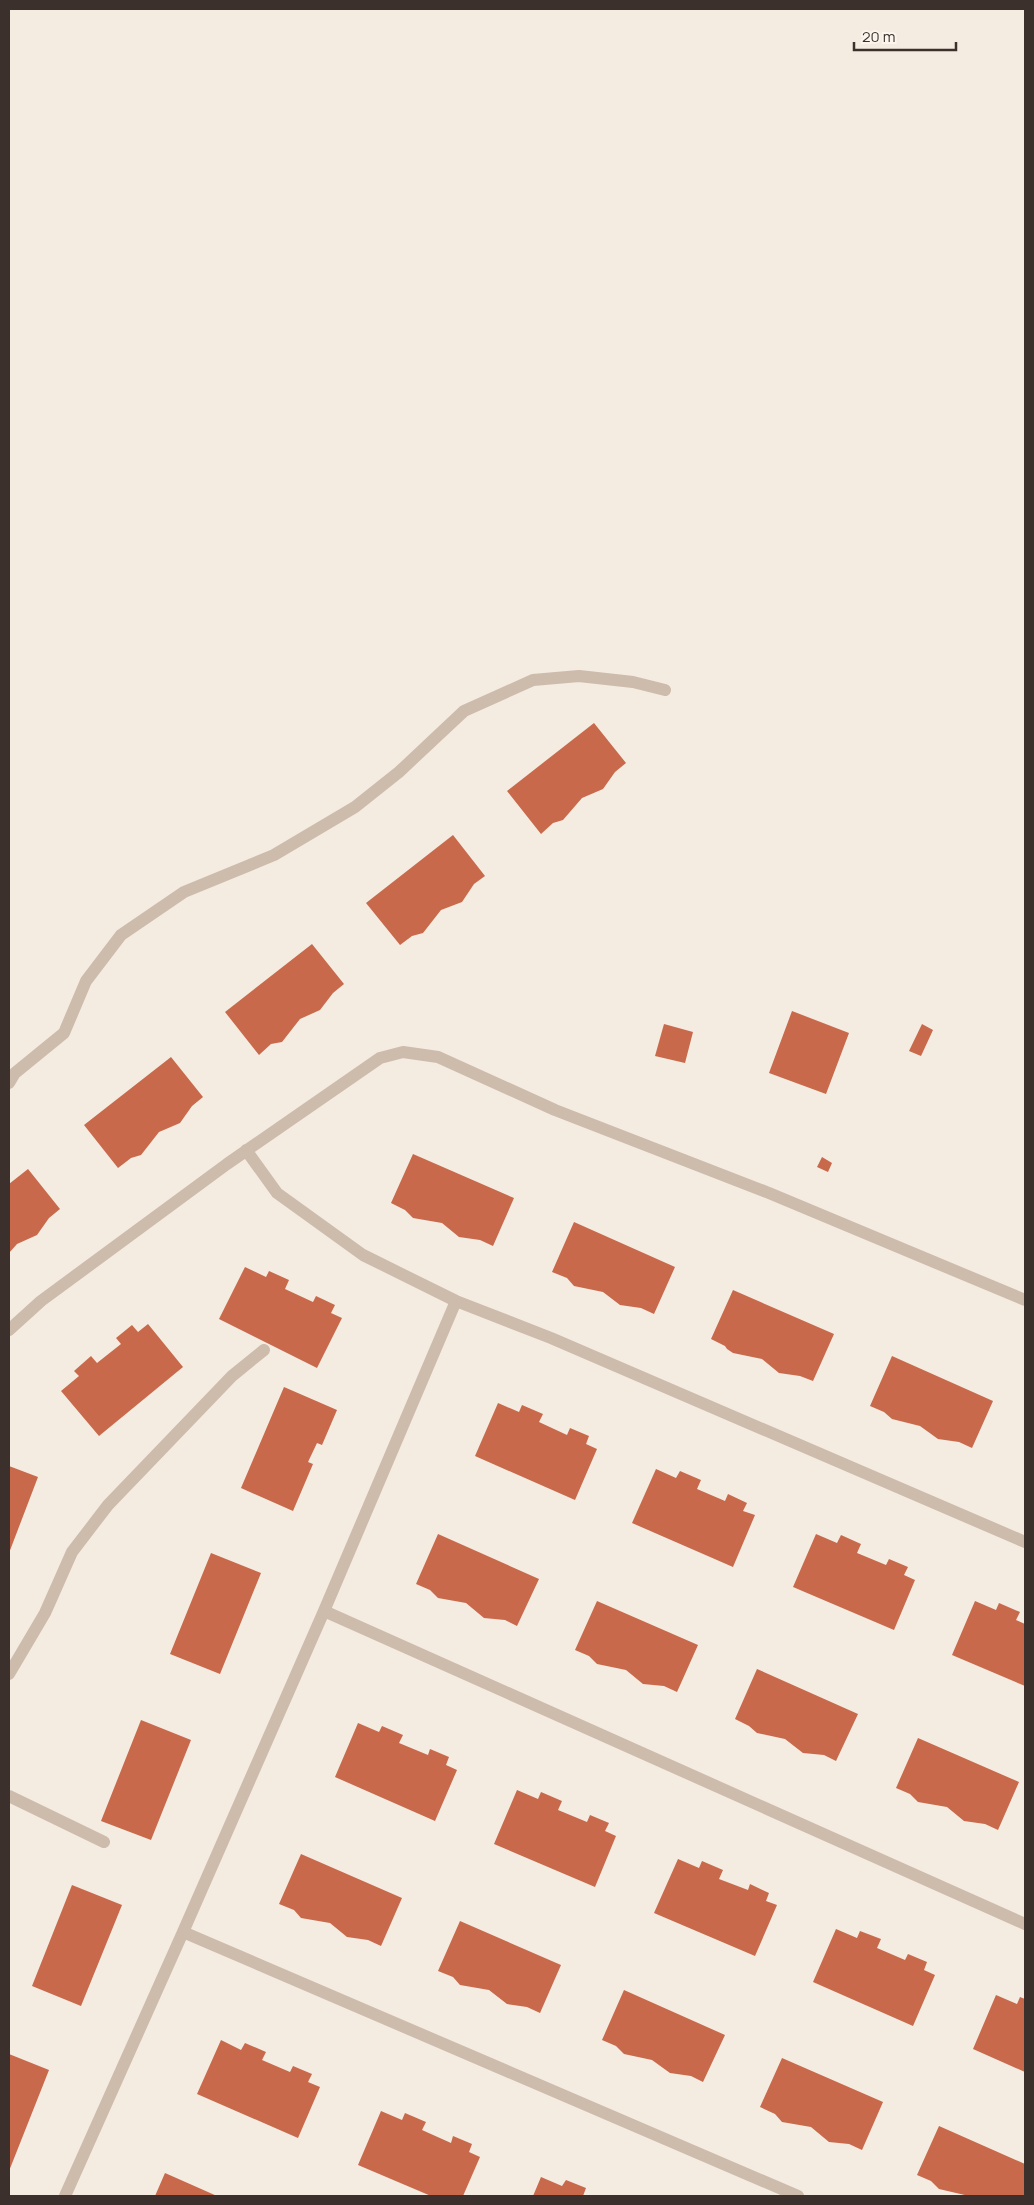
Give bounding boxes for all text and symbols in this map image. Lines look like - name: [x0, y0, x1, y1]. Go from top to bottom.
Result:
- scale bar: [854, 20, 956, 52]
- text: 20 m: [862, 26, 895, 47]

